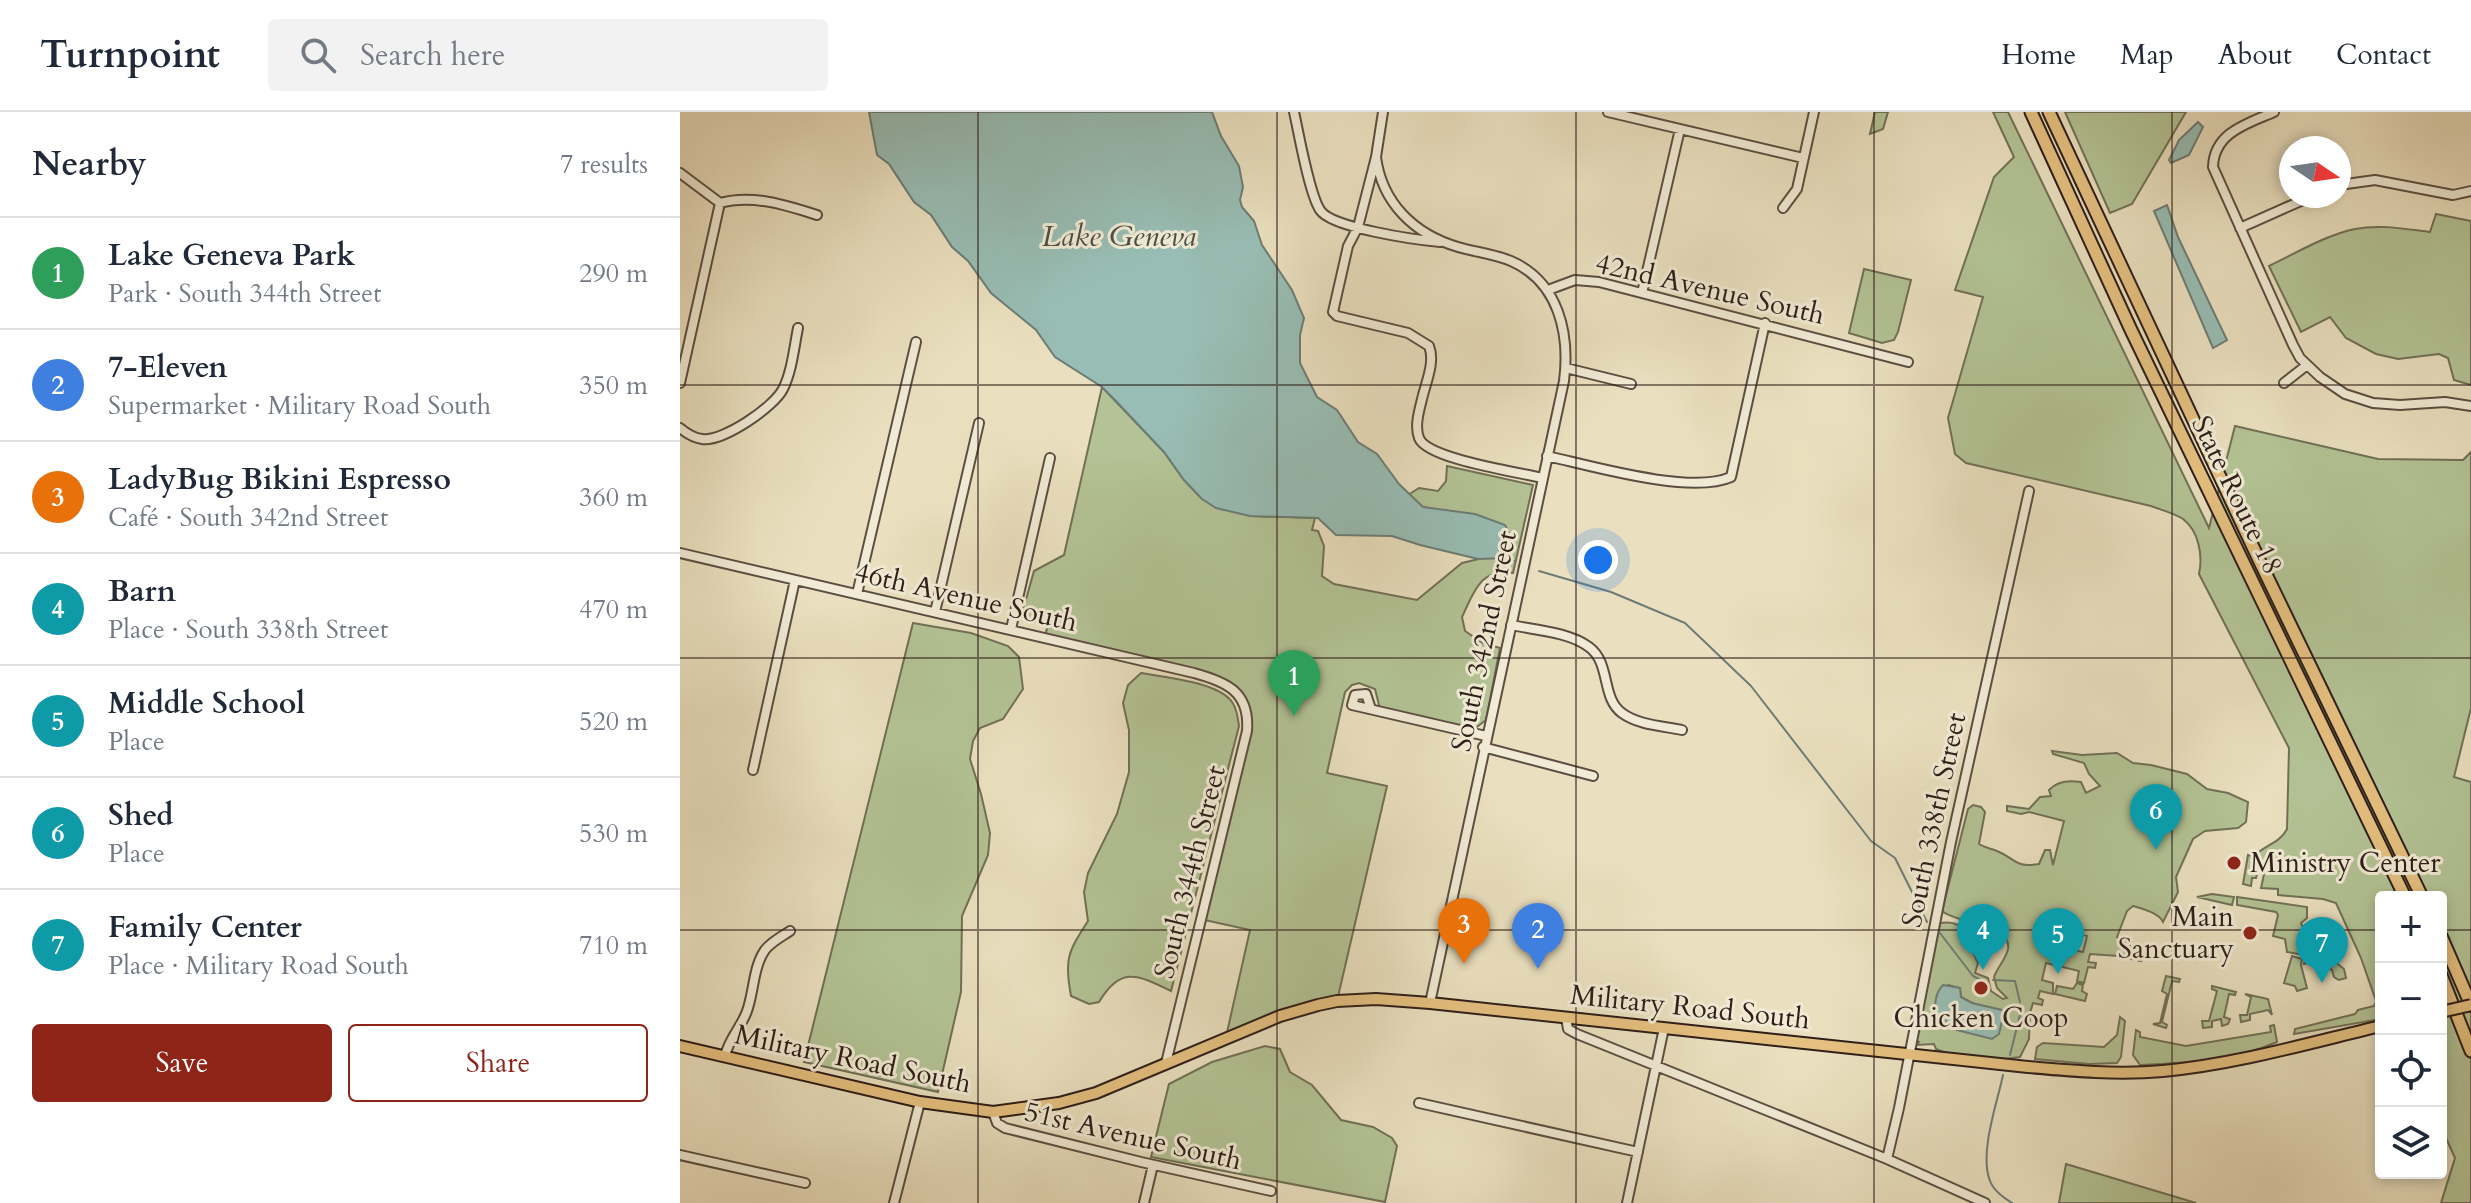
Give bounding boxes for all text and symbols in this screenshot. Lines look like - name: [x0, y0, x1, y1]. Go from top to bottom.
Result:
- search box: [268, 19, 828, 91]
- text: Turnpoint: [40, 29, 220, 81]
- icon: search: [296, 33, 340, 77]
- text: Search here: [360, 35, 505, 76]
- text: Home: [2001, 36, 2076, 74]
- text: Map: [2120, 36, 2174, 74]
- text: About: [2218, 36, 2292, 74]
- text: Contact: [2336, 36, 2431, 74]
- north arrow: [2279, 136, 2351, 208]
- text: Nearby: [32, 141, 147, 187]
- text: 7 results: [560, 147, 648, 182]
- water label: Lake Geneva: [1042, 216, 1196, 257]
- text: Lake Geneva Park: [108, 235, 355, 276]
- street label: 42nd Avenue South: [1592, 244, 1828, 334]
- text: 1: [51, 256, 65, 291]
- text: 290 m: [579, 256, 648, 291]
- text: Park · South 344th Street: [108, 276, 381, 311]
- text: 7-Eleven: [108, 347, 227, 388]
- text: 2: [51, 368, 65, 403]
- text: 350 m: [579, 368, 648, 403]
- text: Supermarket · Military Road South: [108, 388, 491, 423]
- street label: State Route 18: [2182, 410, 2292, 580]
- text: LadyBug Bikini Espresso: [108, 459, 451, 500]
- text: 3: [51, 480, 65, 515]
- text: 360 m: [579, 480, 648, 515]
- text: Café · South 342nd Street: [108, 500, 388, 535]
- street label: South 342nd Street: [1442, 527, 1526, 755]
- your location: [1578, 540, 1618, 580]
- street label: 46th Avenue South: [851, 553, 1081, 641]
- text: Barn: [108, 571, 176, 612]
- text: 4: [51, 592, 65, 627]
- text: 470 m: [579, 592, 648, 627]
- text: Place · South 338th Street: [108, 612, 388, 647]
- pin: 1: [1268, 650, 1320, 716]
- text: Middle School: [108, 683, 305, 724]
- text: 5: [51, 704, 65, 739]
- text: 520 m: [579, 704, 648, 739]
- street label: South 338th Street: [1893, 709, 1975, 931]
- text: Place: [108, 724, 165, 759]
- street label: South 344th Street: [1145, 761, 1235, 983]
- pin: 6: [2130, 784, 2182, 850]
- text: Shed: [108, 795, 173, 836]
- text: 6: [51, 816, 65, 851]
- text: 530 m: [579, 816, 648, 851]
- text: Place: [108, 836, 165, 871]
- place label: Ministry Center: [2250, 844, 2441, 882]
- marker: Ministry Center: [2225, 854, 2243, 872]
- map controls: [2375, 891, 2447, 1179]
- button: +: [2375, 891, 2447, 963]
- pin: 3: [1438, 898, 1490, 964]
- place label: Main Sanctuary: [2118, 898, 2234, 968]
- pin: 2: [1512, 903, 1564, 969]
- pin: 4: [1957, 904, 2009, 970]
- text: Family Center: [108, 907, 302, 948]
- pin: 5: [2032, 908, 2084, 974]
- pin: 7: [2296, 917, 2348, 983]
- marker: Main Sanctuary: [2241, 924, 2259, 942]
- text: 7: [51, 928, 65, 963]
- text: 710 m: [579, 928, 648, 963]
- text: Place · Military Road South: [108, 948, 409, 983]
- button: −: [2375, 963, 2447, 1035]
- street label: Military Road South: [1568, 976, 1812, 1038]
- marker: Chicken Coop: [1972, 979, 1990, 997]
- place label: Chicken Coop: [1893, 999, 2069, 1037]
- street label: Military Road South: [731, 1015, 975, 1103]
- button: Save: [32, 1024, 332, 1102]
- button: Share: [348, 1024, 648, 1102]
- button: locate: [2375, 1035, 2447, 1107]
- street label: 51st Avenue South: [1021, 1093, 1245, 1179]
- button: layers: [2375, 1107, 2447, 1179]

